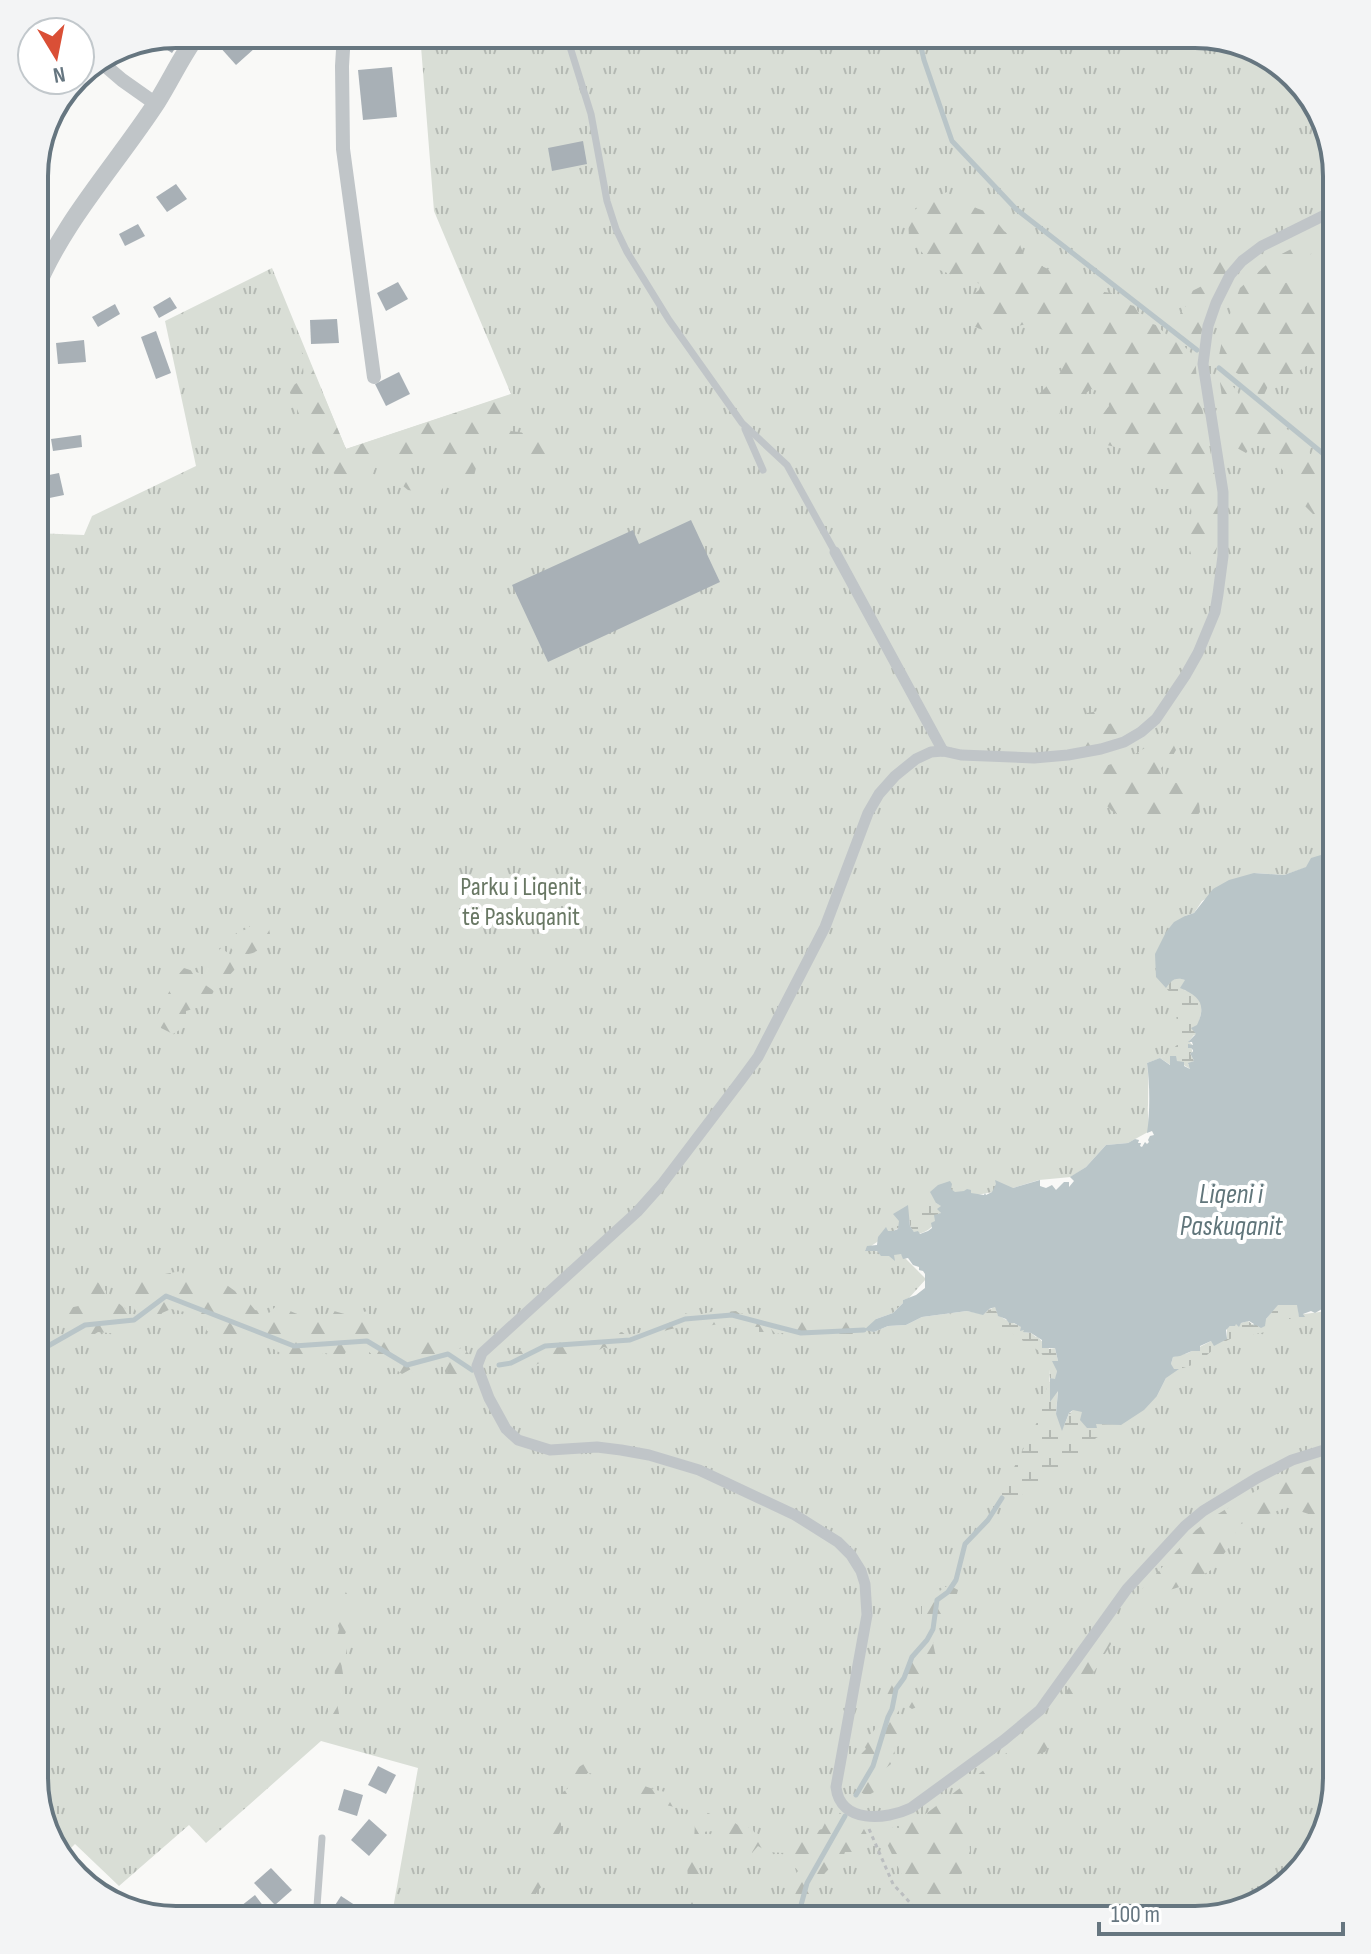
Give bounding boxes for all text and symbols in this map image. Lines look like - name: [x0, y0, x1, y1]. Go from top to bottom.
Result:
- north arrow: [16, 16, 96, 96]
- text: N: [51, 60, 67, 89]
- park label: Parku i Liqenit të Paskuqanit: [460, 872, 582, 933]
- water label: Liqeni i Paskuqanit: [1180, 1178, 1283, 1243]
- scale bar: [1099, 1886, 1343, 1936]
- text: 100 m: [1111, 1900, 1160, 1929]

